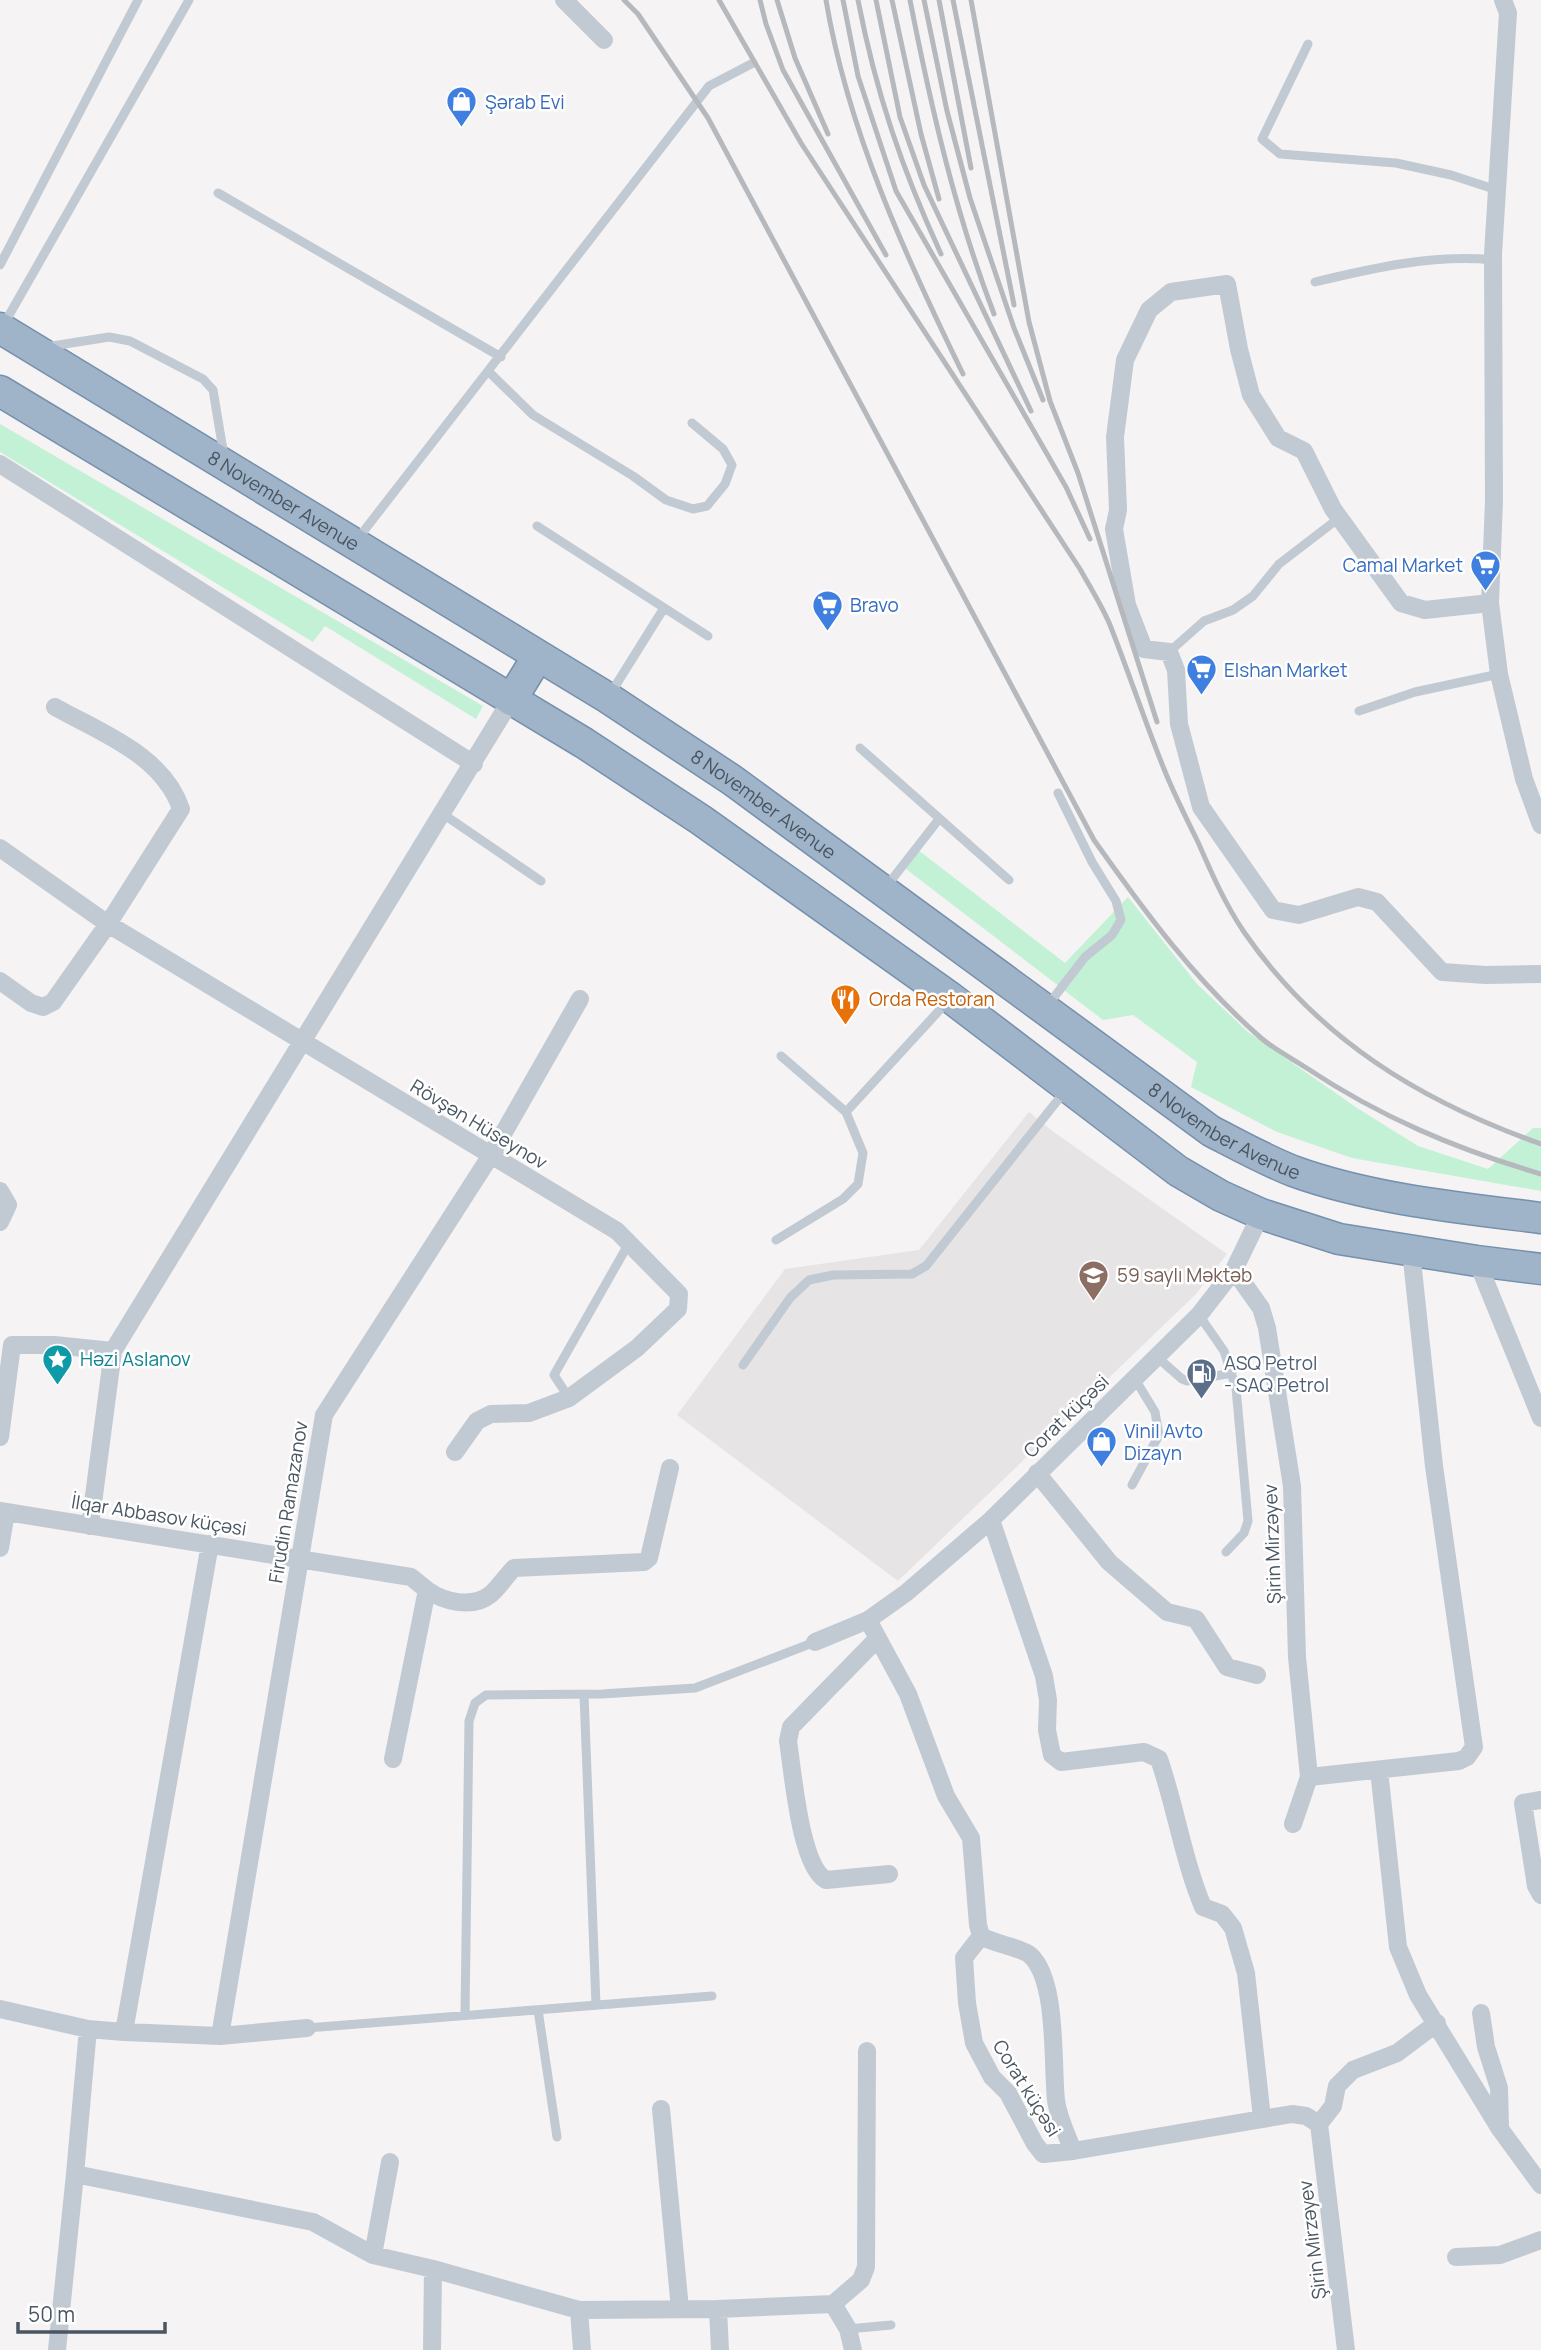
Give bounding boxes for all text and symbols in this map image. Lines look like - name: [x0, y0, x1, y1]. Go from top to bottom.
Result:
- shop icon: Şərab Evi: [445, 85, 479, 129]
- place label: Şərab Evi: [485, 89, 565, 115]
- street label: 8 November Avenue: [203, 444, 364, 557]
- supermarket icon: Camal Market: [1469, 548, 1503, 592]
- place label: Camal Market: [1343, 552, 1463, 578]
- supermarket icon: Bravo: [810, 588, 844, 632]
- place label: Bravo: [850, 592, 899, 618]
- supermarket icon: Elshan Market: [1184, 653, 1218, 697]
- place label: Elshan Market: [1224, 657, 1348, 683]
- street label: 8 November Avenue: [686, 743, 841, 865]
- restaurant icon: Orda Restoran: [829, 982, 863, 1026]
- place label: Orda Restoran: [869, 986, 995, 1012]
- street label: Rövşən Hüseynov: [406, 1073, 553, 1175]
- street label: 8 November Avenue: [1143, 1076, 1304, 1186]
- school or university icon: 59 saylı Məktəb: [1077, 1258, 1111, 1302]
- place label: 59 saylı Məktəb: [1117, 1262, 1252, 1288]
- place icon: Həzi Aslanov: [40, 1342, 74, 1386]
- place label: Həzi Aslanov: [80, 1346, 191, 1372]
- place label: ASQ Petrol - SAQ Petrol: [1224, 1350, 1329, 1398]
- fuel station icon: ASQ Petrol - SAQ Petrol: [1184, 1357, 1218, 1401]
- street label: Corat küçəsi: [1018, 1369, 1114, 1463]
- place label: Vinil Avto Dizayn: [1124, 1418, 1203, 1466]
- street label: Firudin Ramazanov: [262, 1419, 314, 1585]
- shop icon: Vinil Avto Dizayn: [1084, 1425, 1118, 1469]
- street label: Şirin Mirzəyev: [1257, 1483, 1287, 1604]
- street label: İlqar Abbasov küçəsi: [70, 1488, 248, 1542]
- street label: Corat küçəsi: [987, 2035, 1067, 2141]
- street label: Şirin Mirzəyev: [1292, 2179, 1332, 2301]
- scale bar: [18, 2290, 164, 2334]
- text: 50 m: [28, 2300, 75, 2328]

